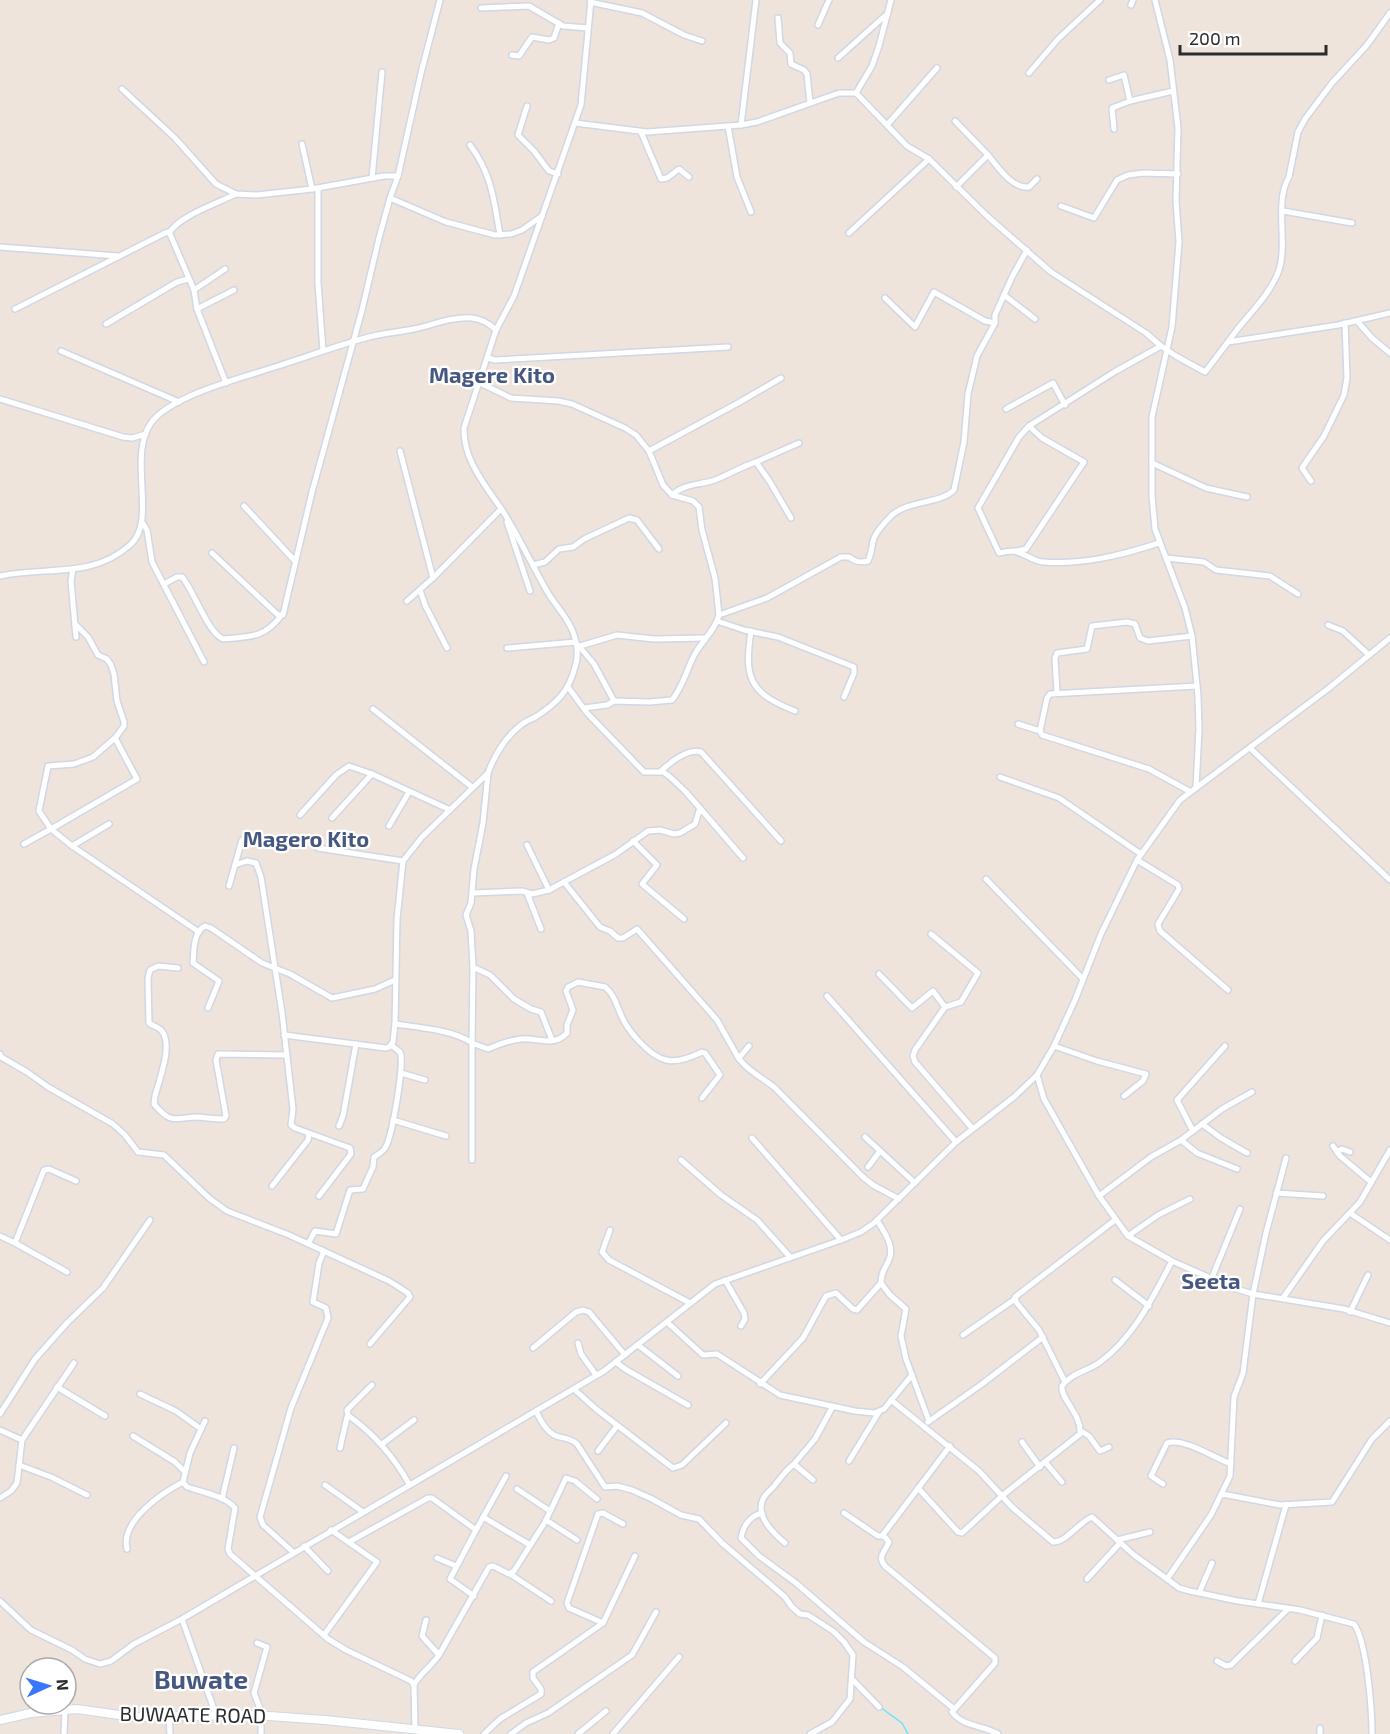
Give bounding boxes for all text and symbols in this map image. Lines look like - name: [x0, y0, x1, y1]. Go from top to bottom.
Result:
- scale bar: [1180, 18, 1326, 56]
- text: 200 m: [1189, 27, 1241, 49]
- district label: Magere Kito: [429, 361, 555, 387]
- district label: Magero Kito: [243, 825, 369, 851]
- district label: Seeta: [1181, 1267, 1241, 1293]
- north arrow: [18, 1656, 78, 1716]
- district label: Buwate: [154, 1663, 248, 1694]
- text: N: [54, 1678, 73, 1691]
- street label: BUWAATE ROAD: [120, 1701, 267, 1727]

